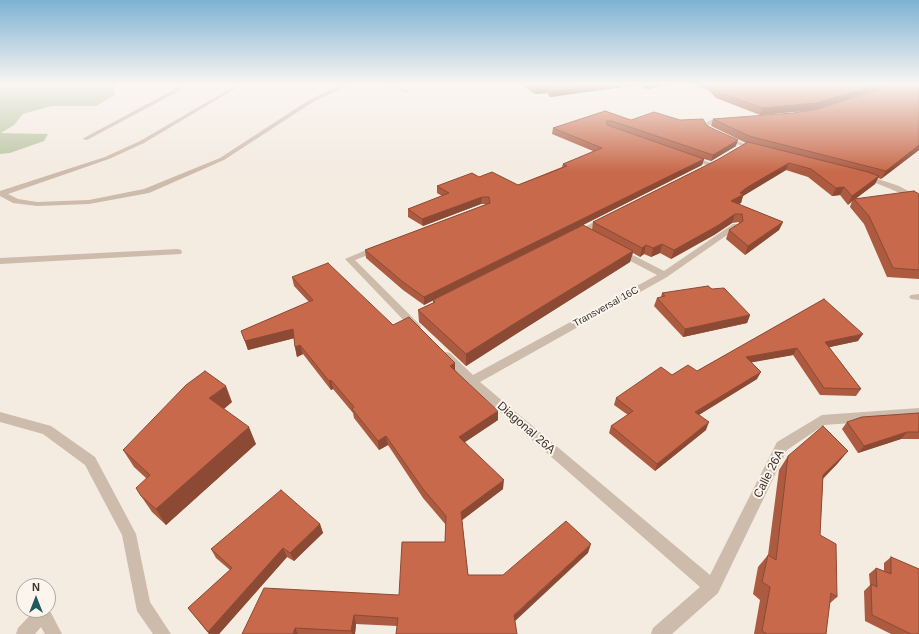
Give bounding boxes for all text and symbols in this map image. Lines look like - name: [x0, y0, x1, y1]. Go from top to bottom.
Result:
- street label: Transversal 16C: [571, 284, 641, 330]
- street label: Diagonal 26A: [494, 399, 558, 457]
- street label: Calle 26A: [751, 448, 787, 500]
- north arrow: [16, 578, 56, 618]
- text: N: [32, 581, 40, 593]

